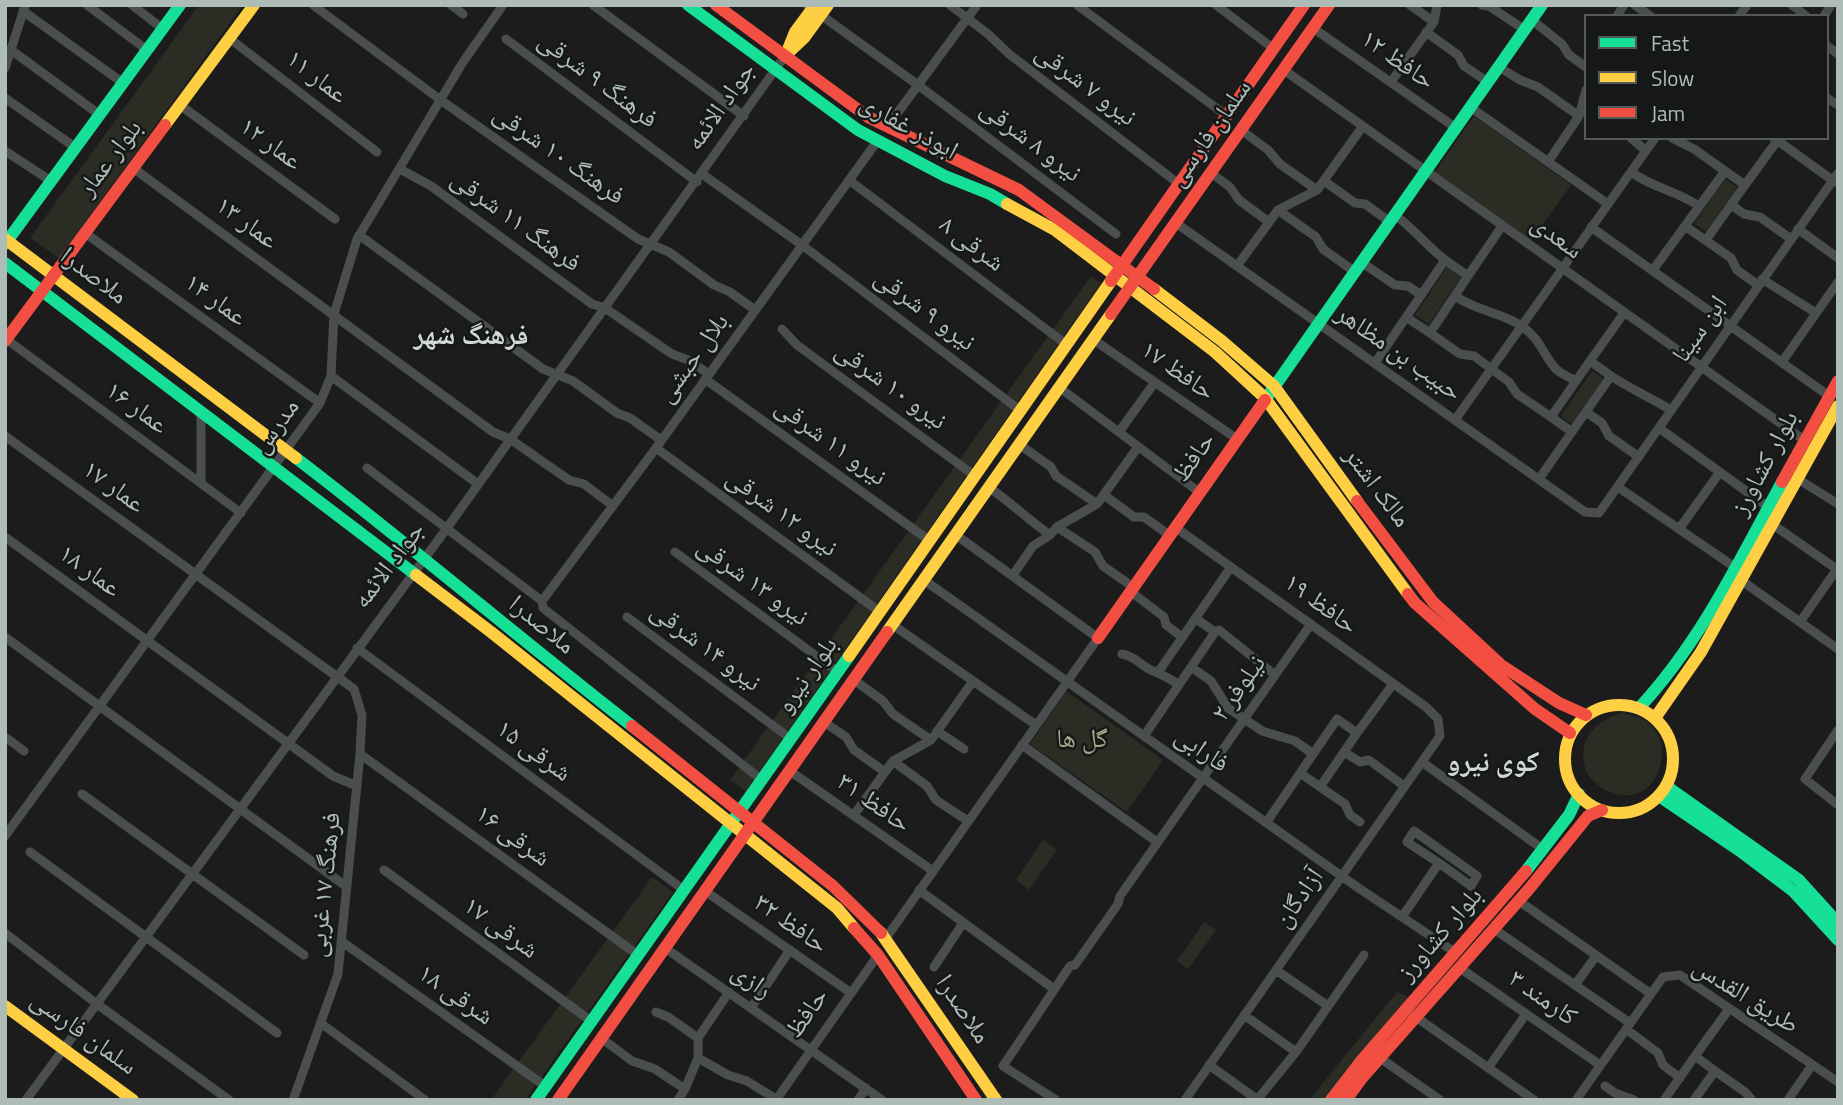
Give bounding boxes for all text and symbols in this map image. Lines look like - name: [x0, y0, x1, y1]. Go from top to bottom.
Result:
- legend: [1584, 14, 1829, 140]
- street label: حافظ ۱۲: [1354, 24, 1440, 98]
- street label: فرهنگ ۹ شرقی: [531, 26, 663, 136]
- text: Fast: [1651, 27, 1689, 59]
- street label: نیرو ۷ شرقی: [1028, 38, 1142, 134]
- street label: عمار ۱۱: [279, 44, 353, 112]
- street label: جواد الائمه: [680, 57, 764, 157]
- text: Slow: [1651, 62, 1694, 94]
- street label: سلمان فارسی: [1163, 74, 1259, 194]
- street label: ابوذر غفاری: [853, 88, 963, 168]
- street label: نیرو ۸ شرقی: [973, 94, 1087, 190]
- text: Jam: [1651, 97, 1685, 129]
- street label: فرهنگ ۱۰ شرقی: [486, 99, 630, 213]
- street label: عمار ۱۲: [233, 112, 307, 178]
- street label: بلوار عمار: [72, 114, 150, 204]
- street label: فرهنگ ۱۱ شرقی: [444, 164, 586, 280]
- street label: عمار ۱۳: [209, 191, 283, 257]
- street label: سعدی: [1524, 209, 1588, 267]
- street label: ۸ شرقی: [932, 210, 1010, 280]
- street label: ملاصدرا: [53, 241, 133, 313]
- street label: نیرو ۹ شرقی: [867, 263, 981, 359]
- street label: عمار ۱۴: [178, 268, 252, 334]
- street label: ابن سینا: [1667, 290, 1735, 370]
- street label: حبیب بن مظاهر: [1329, 299, 1467, 409]
- street label: بلال حبشی: [651, 308, 737, 410]
- district label: فرهنگ شهر: [413, 320, 529, 354]
- street label: حافظ ۱۷: [1134, 335, 1220, 409]
- street label: نیرو ۱۰ شرقی: [828, 336, 952, 438]
- street label: عمار ۱۶: [99, 376, 173, 442]
- street label: نیرو ۱۱ شرقی: [768, 392, 892, 494]
- street label: مدرس: [247, 393, 307, 461]
- street label: بلوار کشاورز: [1725, 406, 1807, 522]
- street label: حافظ: [1167, 427, 1223, 489]
- street label: مالک اشتر: [1336, 441, 1416, 535]
- street label: عمار ۱۷: [76, 455, 150, 521]
- street label: نیرو ۱۲ شرقی: [719, 463, 843, 565]
- street label: جواد الائمه: [347, 516, 433, 616]
- street label: نیرو ۱۳ شرقی: [690, 532, 814, 634]
- street label: عمار ۱۸: [52, 539, 126, 605]
- street label: حافظ ۱۹: [1277, 568, 1363, 642]
- street label: ملاصدرا: [501, 590, 581, 662]
- street label: نیرو ۱۴ شرقی: [644, 596, 766, 700]
- street label: بلوار نیرو: [770, 631, 846, 721]
- street label: نیلوفر ۲: [1206, 650, 1274, 728]
- street label: ۱۵ شرقی: [489, 714, 577, 790]
- street label: فارابی: [1168, 721, 1234, 781]
- park label: گل ها: [1056, 725, 1108, 757]
- district label: کوی نیرو: [1447, 747, 1539, 781]
- street label: حافظ ۳۱: [830, 767, 916, 841]
- street label: ۱۶ شرقی: [468, 799, 556, 875]
- street label: فرهنگ ۱۷ غربی: [303, 811, 349, 959]
- street label: آزادگان: [1268, 863, 1332, 935]
- street label: بلوار کشاورز: [1392, 882, 1490, 988]
- street label: حافظ ۳۲: [747, 888, 833, 962]
- street label: ۱۷ شرقی: [456, 891, 544, 967]
- street label: طریق القدس: [1686, 952, 1804, 1042]
- street label: رازی: [725, 957, 777, 1007]
- street label: ۱۸ شرقی: [411, 959, 499, 1033]
- street label: کارمند ۳: [1502, 964, 1582, 1034]
- street label: ملاصدرا: [928, 969, 996, 1051]
- street label: حافظ: [780, 983, 836, 1045]
- street label: سلمان فارسی: [24, 985, 142, 1083]

